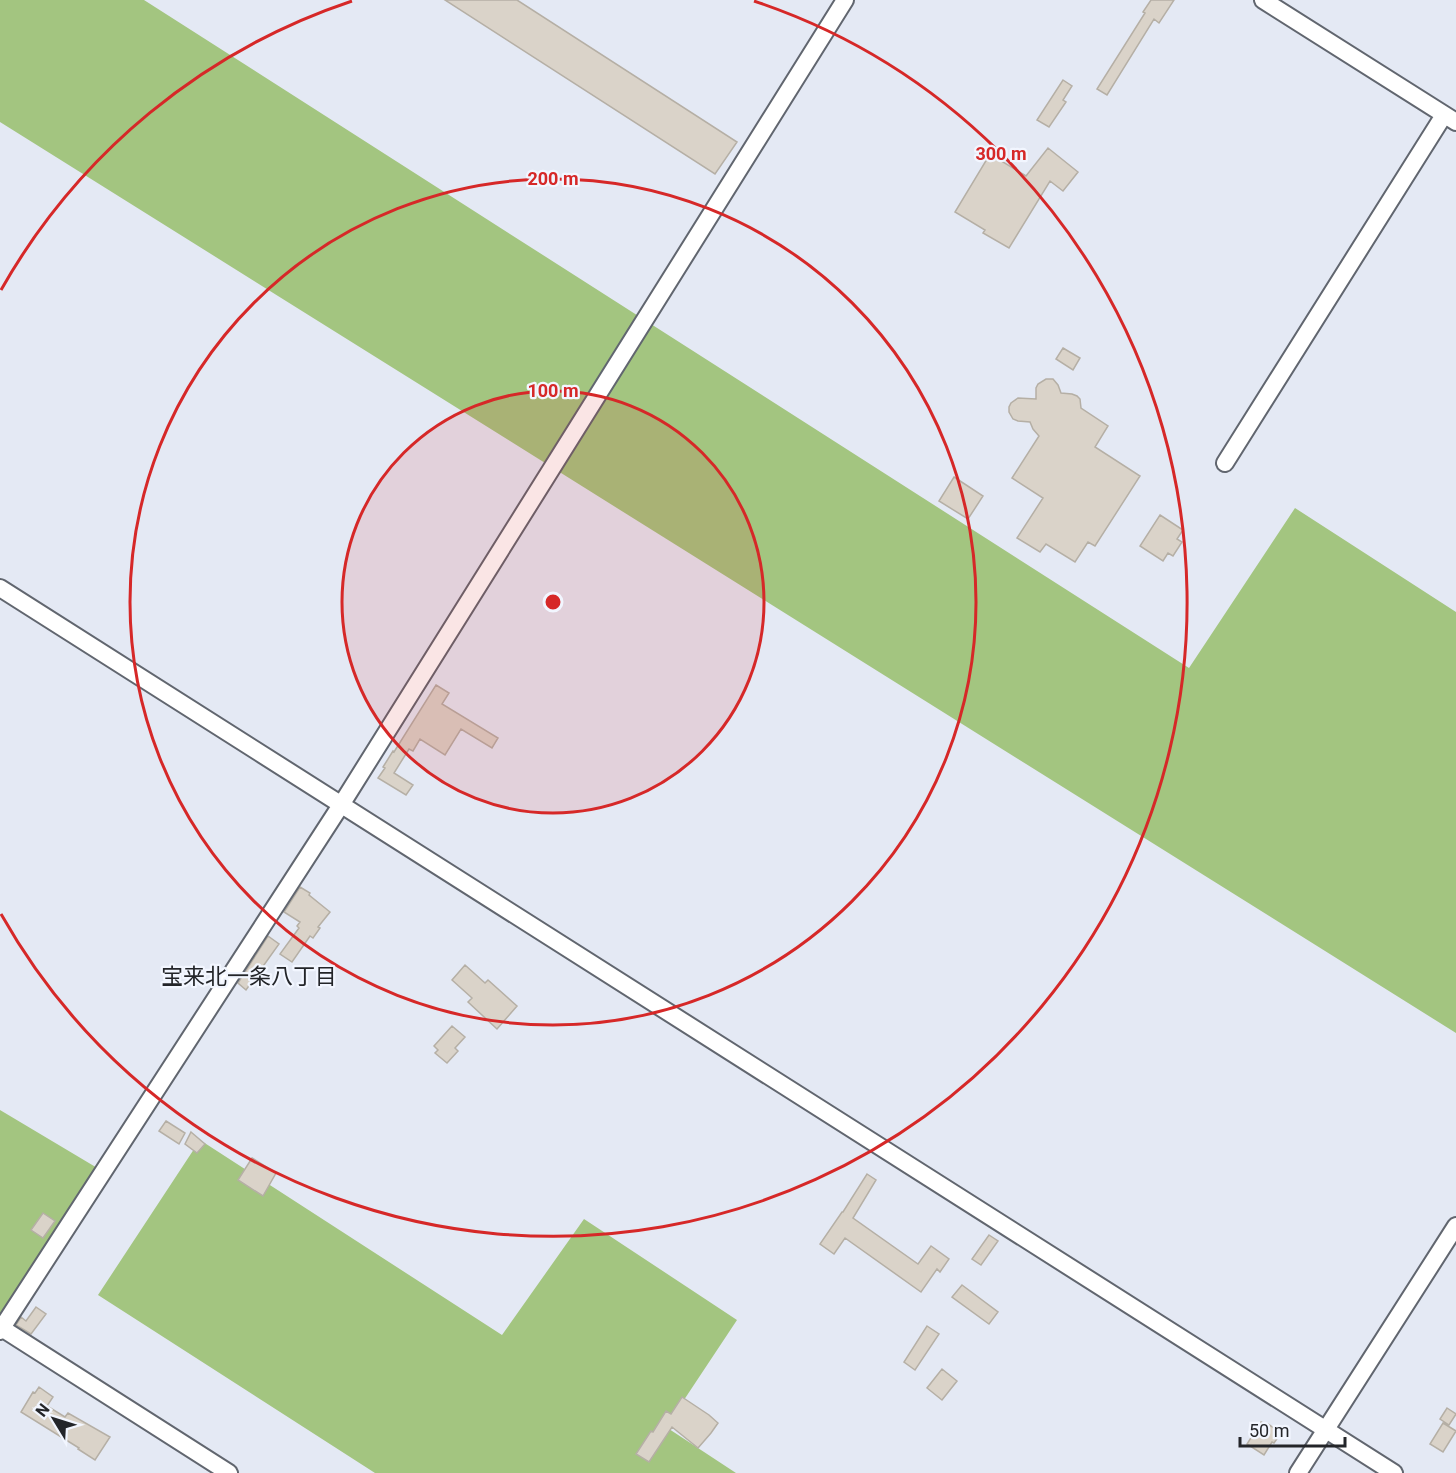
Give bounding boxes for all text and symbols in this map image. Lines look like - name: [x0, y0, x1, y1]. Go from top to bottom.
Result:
- text: 300 m: [975, 143, 1027, 164]
- text: 200 m: [527, 168, 579, 189]
- text: 100 m: [527, 380, 579, 401]
- centre of rings: [543, 592, 563, 612]
- district label: 宝来北一条八丁目: [161, 964, 337, 989]
- north arrow: [24, 1389, 84, 1449]
- text: N: [32, 1400, 54, 1420]
- scale bar: [1240, 1410, 1345, 1448]
- text: 50 m: [1249, 1420, 1289, 1441]

